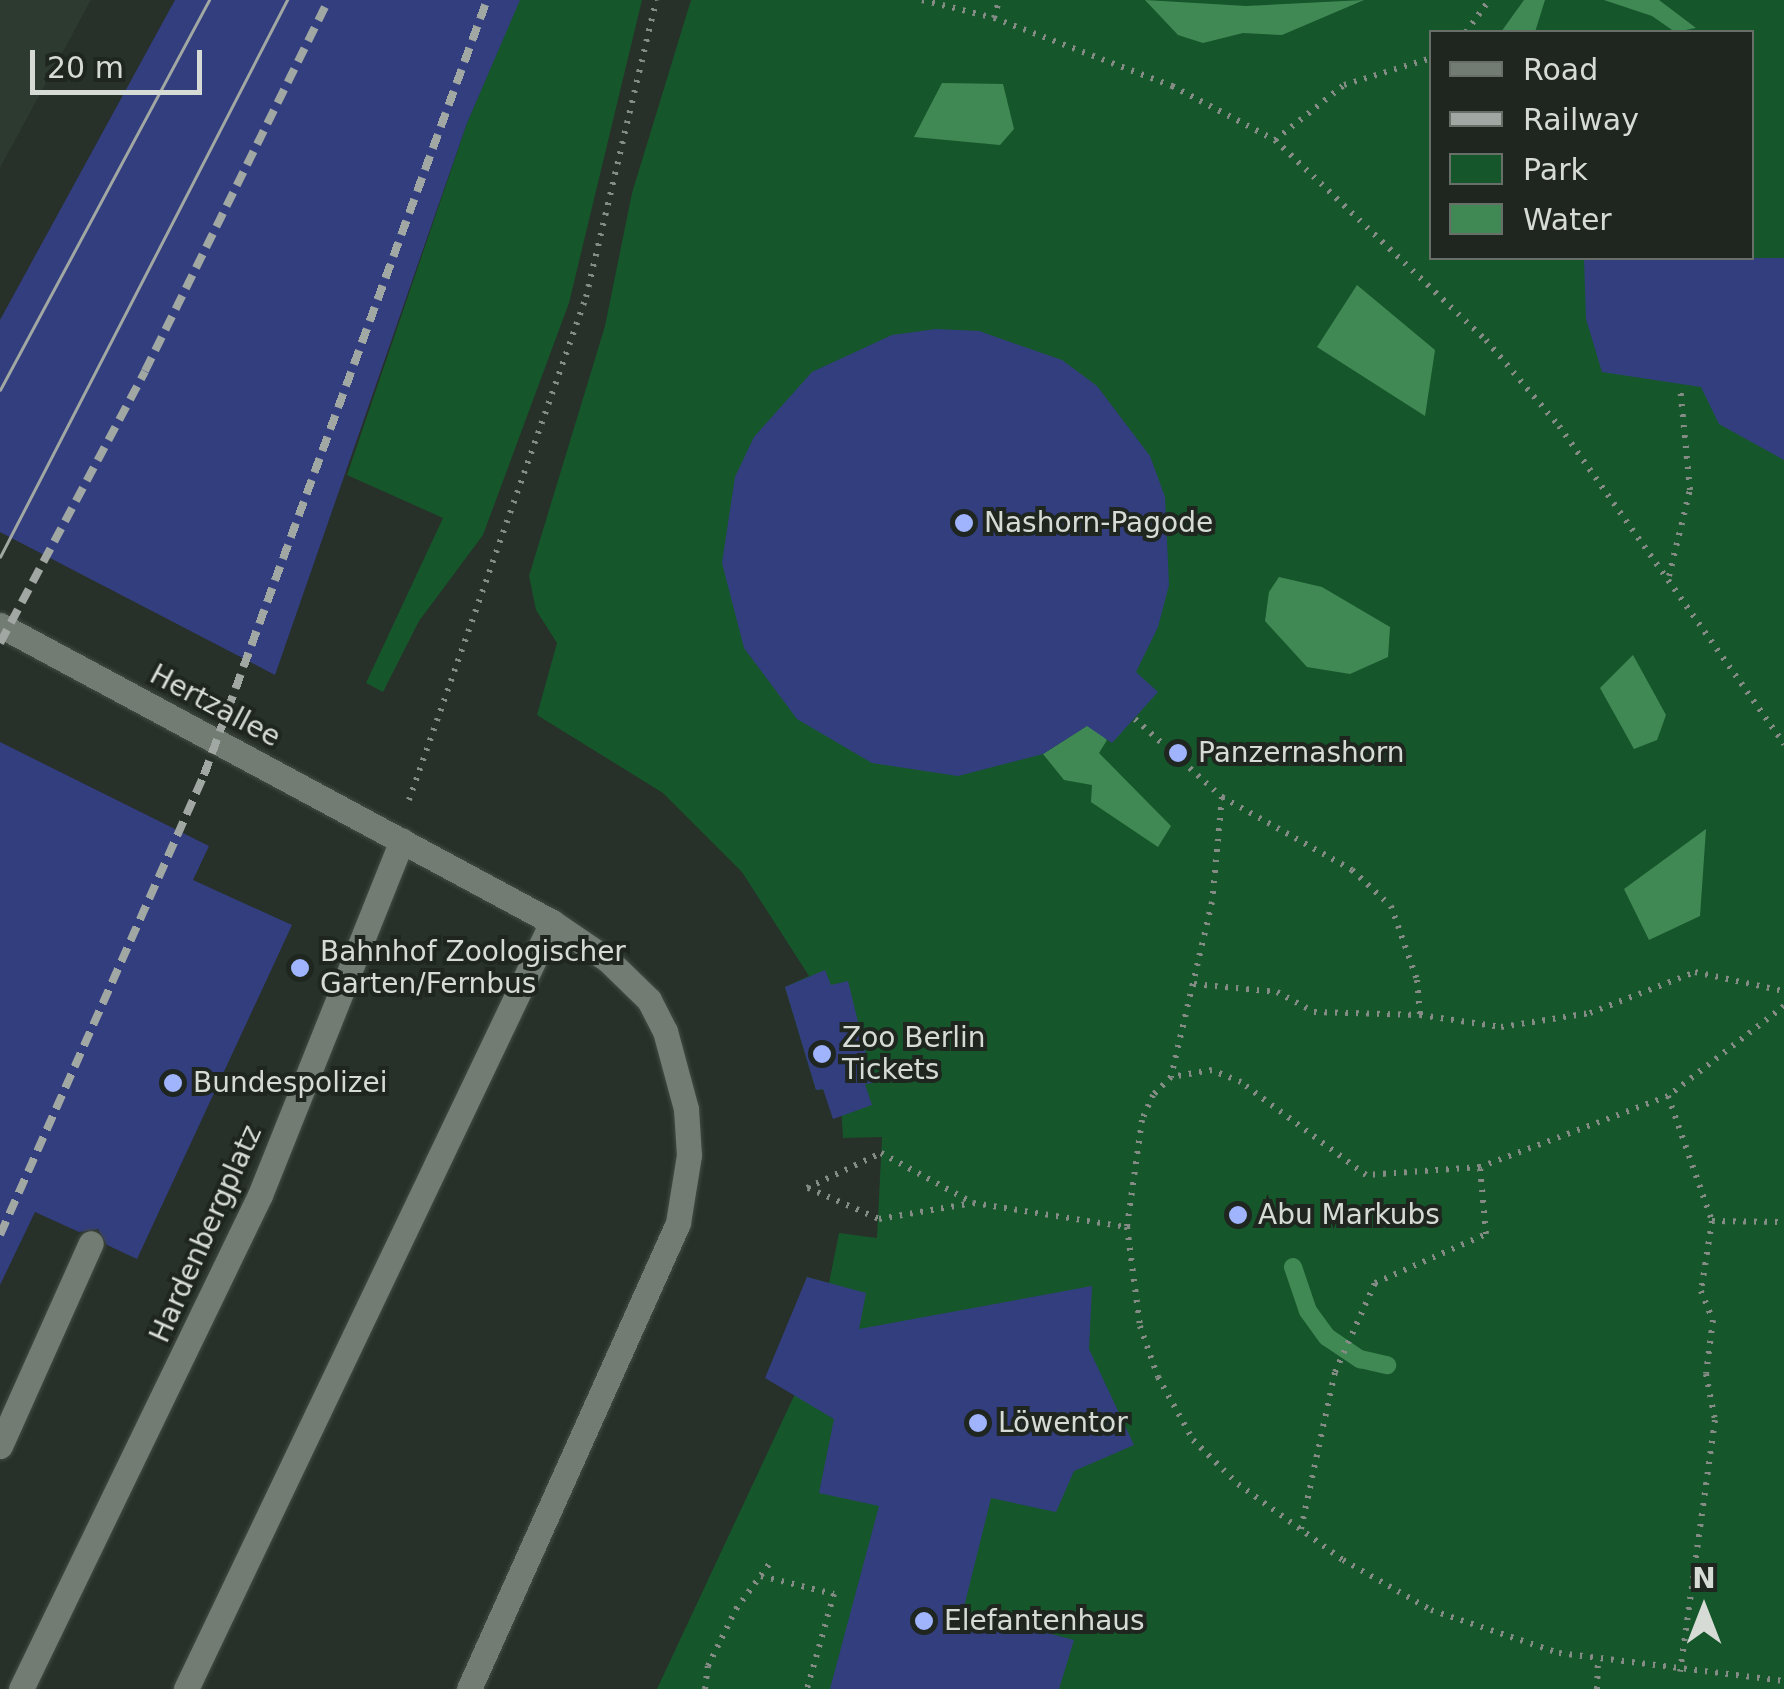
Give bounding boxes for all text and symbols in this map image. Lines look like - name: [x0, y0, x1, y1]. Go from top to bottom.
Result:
- scale bar: [35, 30, 208, 92]
- legend: [1429, 30, 1754, 260]
- text: 20 m: [47, 50, 124, 85]
- text: Road: [1523, 52, 1598, 87]
- text: Railway: [1523, 102, 1639, 137]
- text: Park: [1523, 152, 1588, 187]
- text: Water: [1523, 202, 1612, 237]
- place label: Nashorn-Pagode: [984, 506, 1213, 540]
- marker: Nashorn-Pagode: [953, 512, 975, 534]
- street label: Hertzallee: [144, 658, 286, 754]
- place label: Panzernashorn: [1198, 736, 1405, 770]
- marker: Panzernashorn: [1167, 742, 1189, 764]
- place label: Bahnhof Zoologischer Garten/Fernbus: [320, 935, 626, 1001]
- marker: Bahnhof Zoologischer Garten/Fernbus: [289, 957, 311, 979]
- place label: Zoo Berlin Tickets: [842, 1021, 986, 1087]
- marker: Zoo Berlin Tickets: [811, 1043, 833, 1065]
- place label: Bundespolizei: [193, 1066, 387, 1100]
- marker: Bundespolizei: [162, 1072, 184, 1094]
- street label: Hardenbergplatz: [143, 1120, 269, 1348]
- place label: Abu Markubs: [1258, 1198, 1440, 1232]
- marker: Abu Markubs: [1227, 1204, 1249, 1226]
- place label: Löwentor: [998, 1406, 1128, 1440]
- marker: Löwentor: [967, 1412, 989, 1434]
- north arrow: [1654, 1559, 1754, 1659]
- text: N: [1692, 1562, 1716, 1595]
- place label: Elefantenhaus: [944, 1604, 1145, 1638]
- marker: Elefantenhaus: [913, 1610, 935, 1632]

